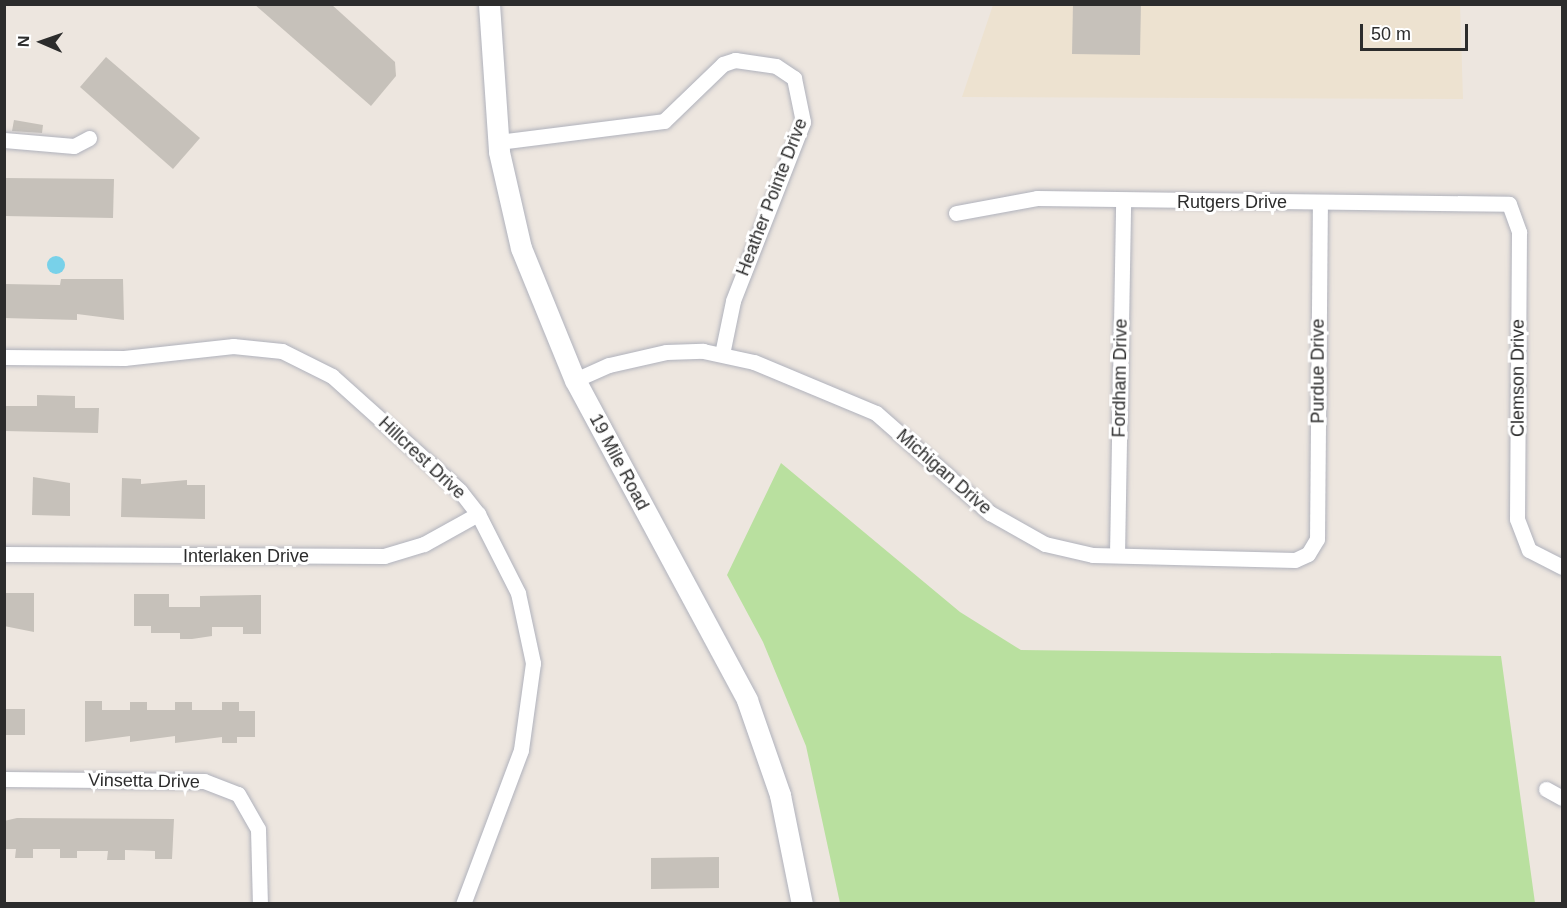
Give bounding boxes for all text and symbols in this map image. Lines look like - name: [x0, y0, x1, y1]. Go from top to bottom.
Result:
- north arrow: [12, 12, 72, 72]
- scale bar: [1363, 12, 1471, 50]
- text: 50 m: [1371, 24, 1411, 44]
- text: N: [15, 35, 32, 47]
- street label: Heather Pointe Drive: [732, 115, 812, 279]
- street label: Rutgers Drive: [1177, 191, 1287, 213]
- street label: Fordham Drive: [1108, 318, 1132, 438]
- street label: Purdue Drive: [1307, 318, 1329, 424]
- street label: Clemson Drive: [1507, 319, 1529, 437]
- street label: 19 Mile Road: [585, 410, 653, 514]
- street label: Hillcrest Drive: [374, 412, 470, 504]
- street label: Michigan Drive: [892, 425, 996, 519]
- street label: Interlaken Drive: [183, 545, 309, 567]
- street label: Vinsetta Drive: [88, 769, 200, 793]

